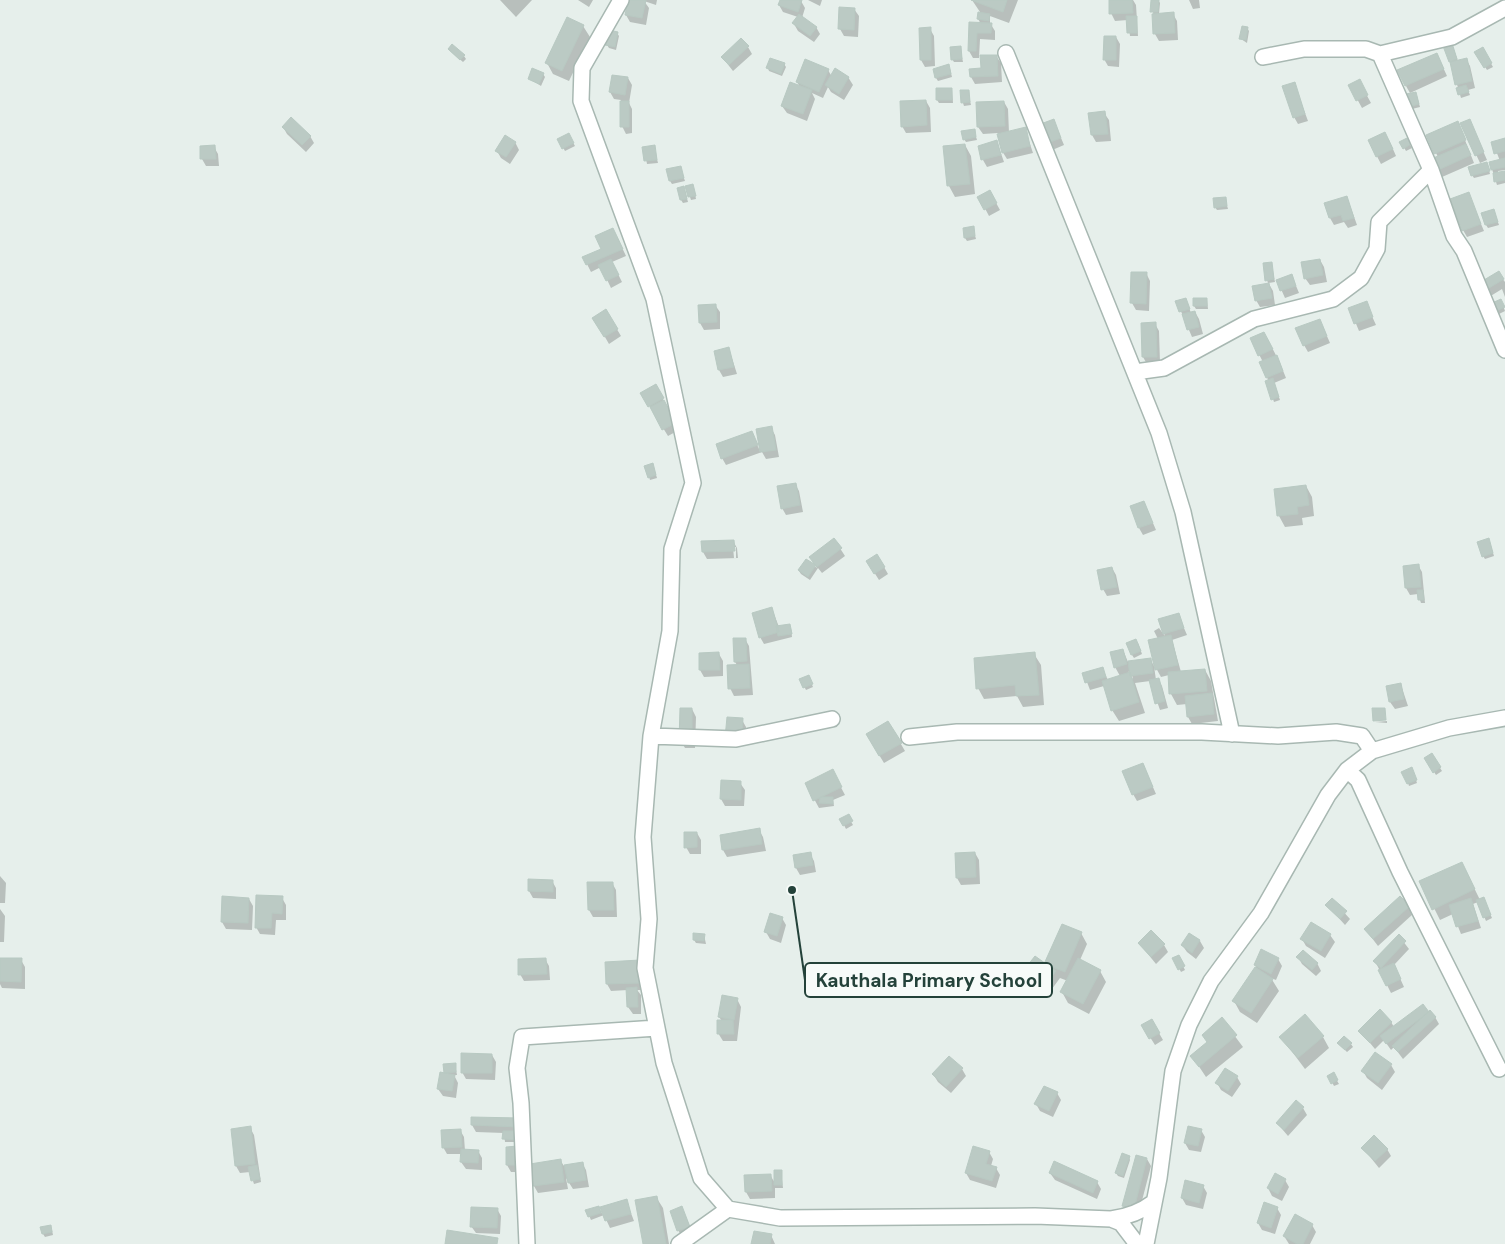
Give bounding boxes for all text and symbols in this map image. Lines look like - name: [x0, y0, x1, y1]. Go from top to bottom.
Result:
- callout: Kauthala Primary School: [805, 963, 1052, 997]
- text: Kauthala Primary School: [816, 968, 1042, 993]

